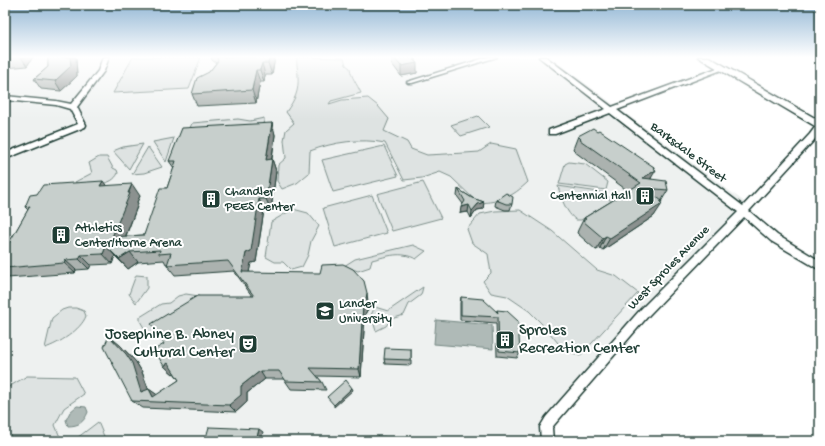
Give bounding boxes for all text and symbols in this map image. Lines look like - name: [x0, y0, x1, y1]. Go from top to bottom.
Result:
- street label: Barksdale Street: [646, 119, 730, 187]
- place label: Chandler PEES Center: [224, 185, 295, 215]
- building icon: Centennial Hall: [634, 185, 656, 207]
- building icon: Chandler PEES Center: [200, 188, 222, 210]
- place label: Centennial Hall: [550, 189, 631, 204]
- place label: Athletics Center/Horne Arena: [75, 221, 183, 251]
- street label: West Sproles Avenue: [625, 223, 713, 313]
- building icon: Athletics Center/Horne Arena: [50, 224, 72, 246]
- place label: Lander University: [339, 297, 392, 327]
- school or university icon: Lander University: [314, 300, 336, 322]
- place label: Sproles Recreation Center: [519, 322, 640, 359]
- place label: Josephine B. Abney Cultural Center: [105, 326, 235, 363]
- building icon: Sproles Recreation Center: [494, 329, 516, 351]
- theatre icon: Josephine B. Abney Cultural Center: [237, 333, 259, 355]

